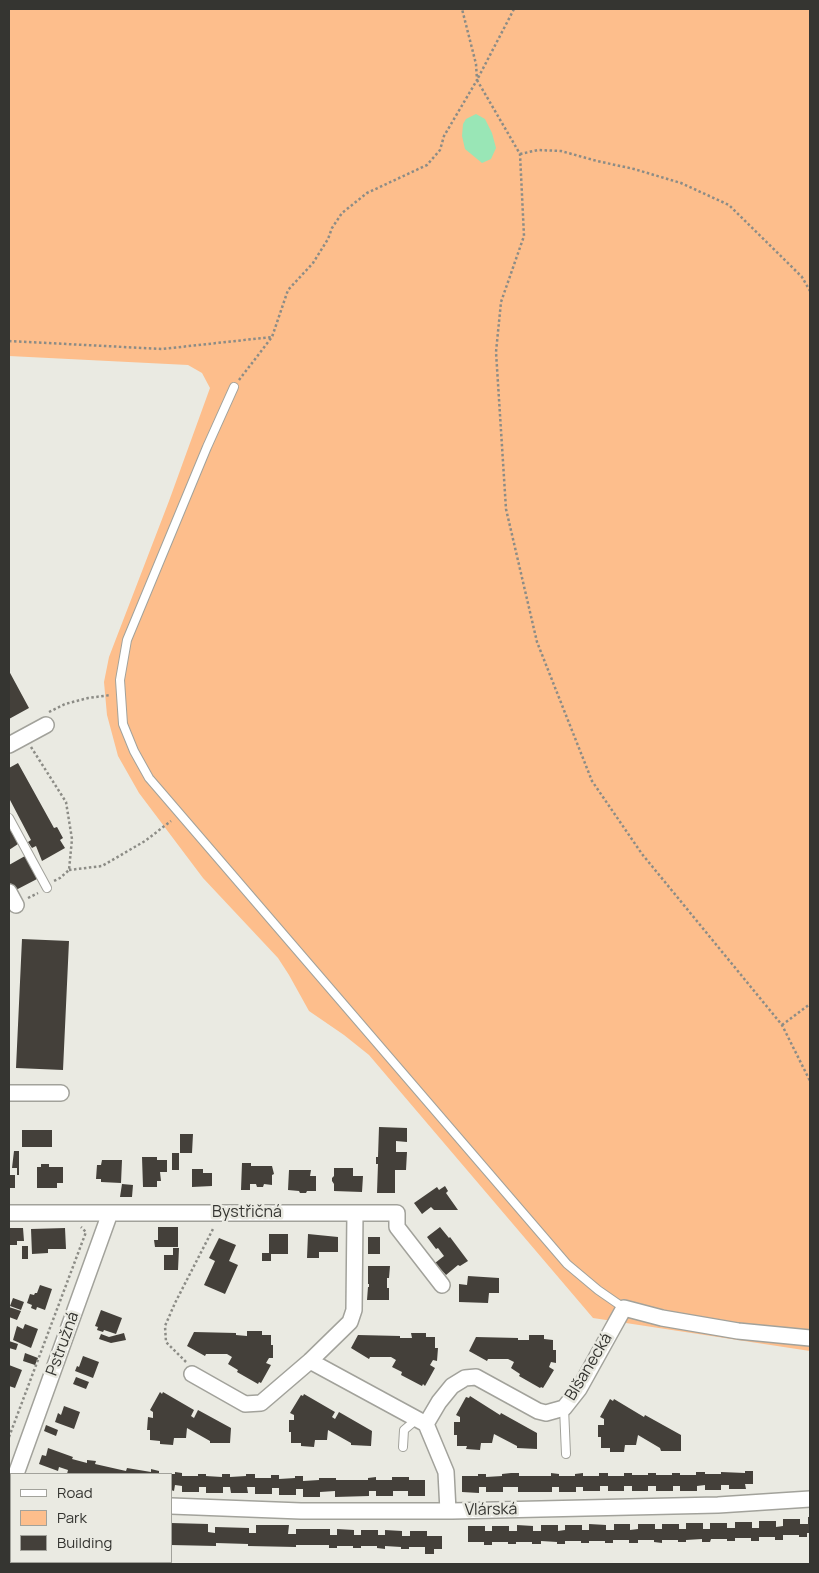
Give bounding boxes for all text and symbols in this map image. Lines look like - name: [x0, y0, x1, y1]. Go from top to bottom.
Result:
- street label: Bystřičná: [212, 1203, 282, 1223]
- street label: Pstružná: [43, 1309, 83, 1379]
- street label: Blšanecká: [561, 1330, 617, 1404]
- legend: [10, 1473, 172, 1563]
- text: Road: [57, 1482, 93, 1503]
- street label: Vlárská: [465, 1500, 517, 1520]
- text: Park: [57, 1507, 87, 1528]
- text: Building: [57, 1532, 112, 1553]

